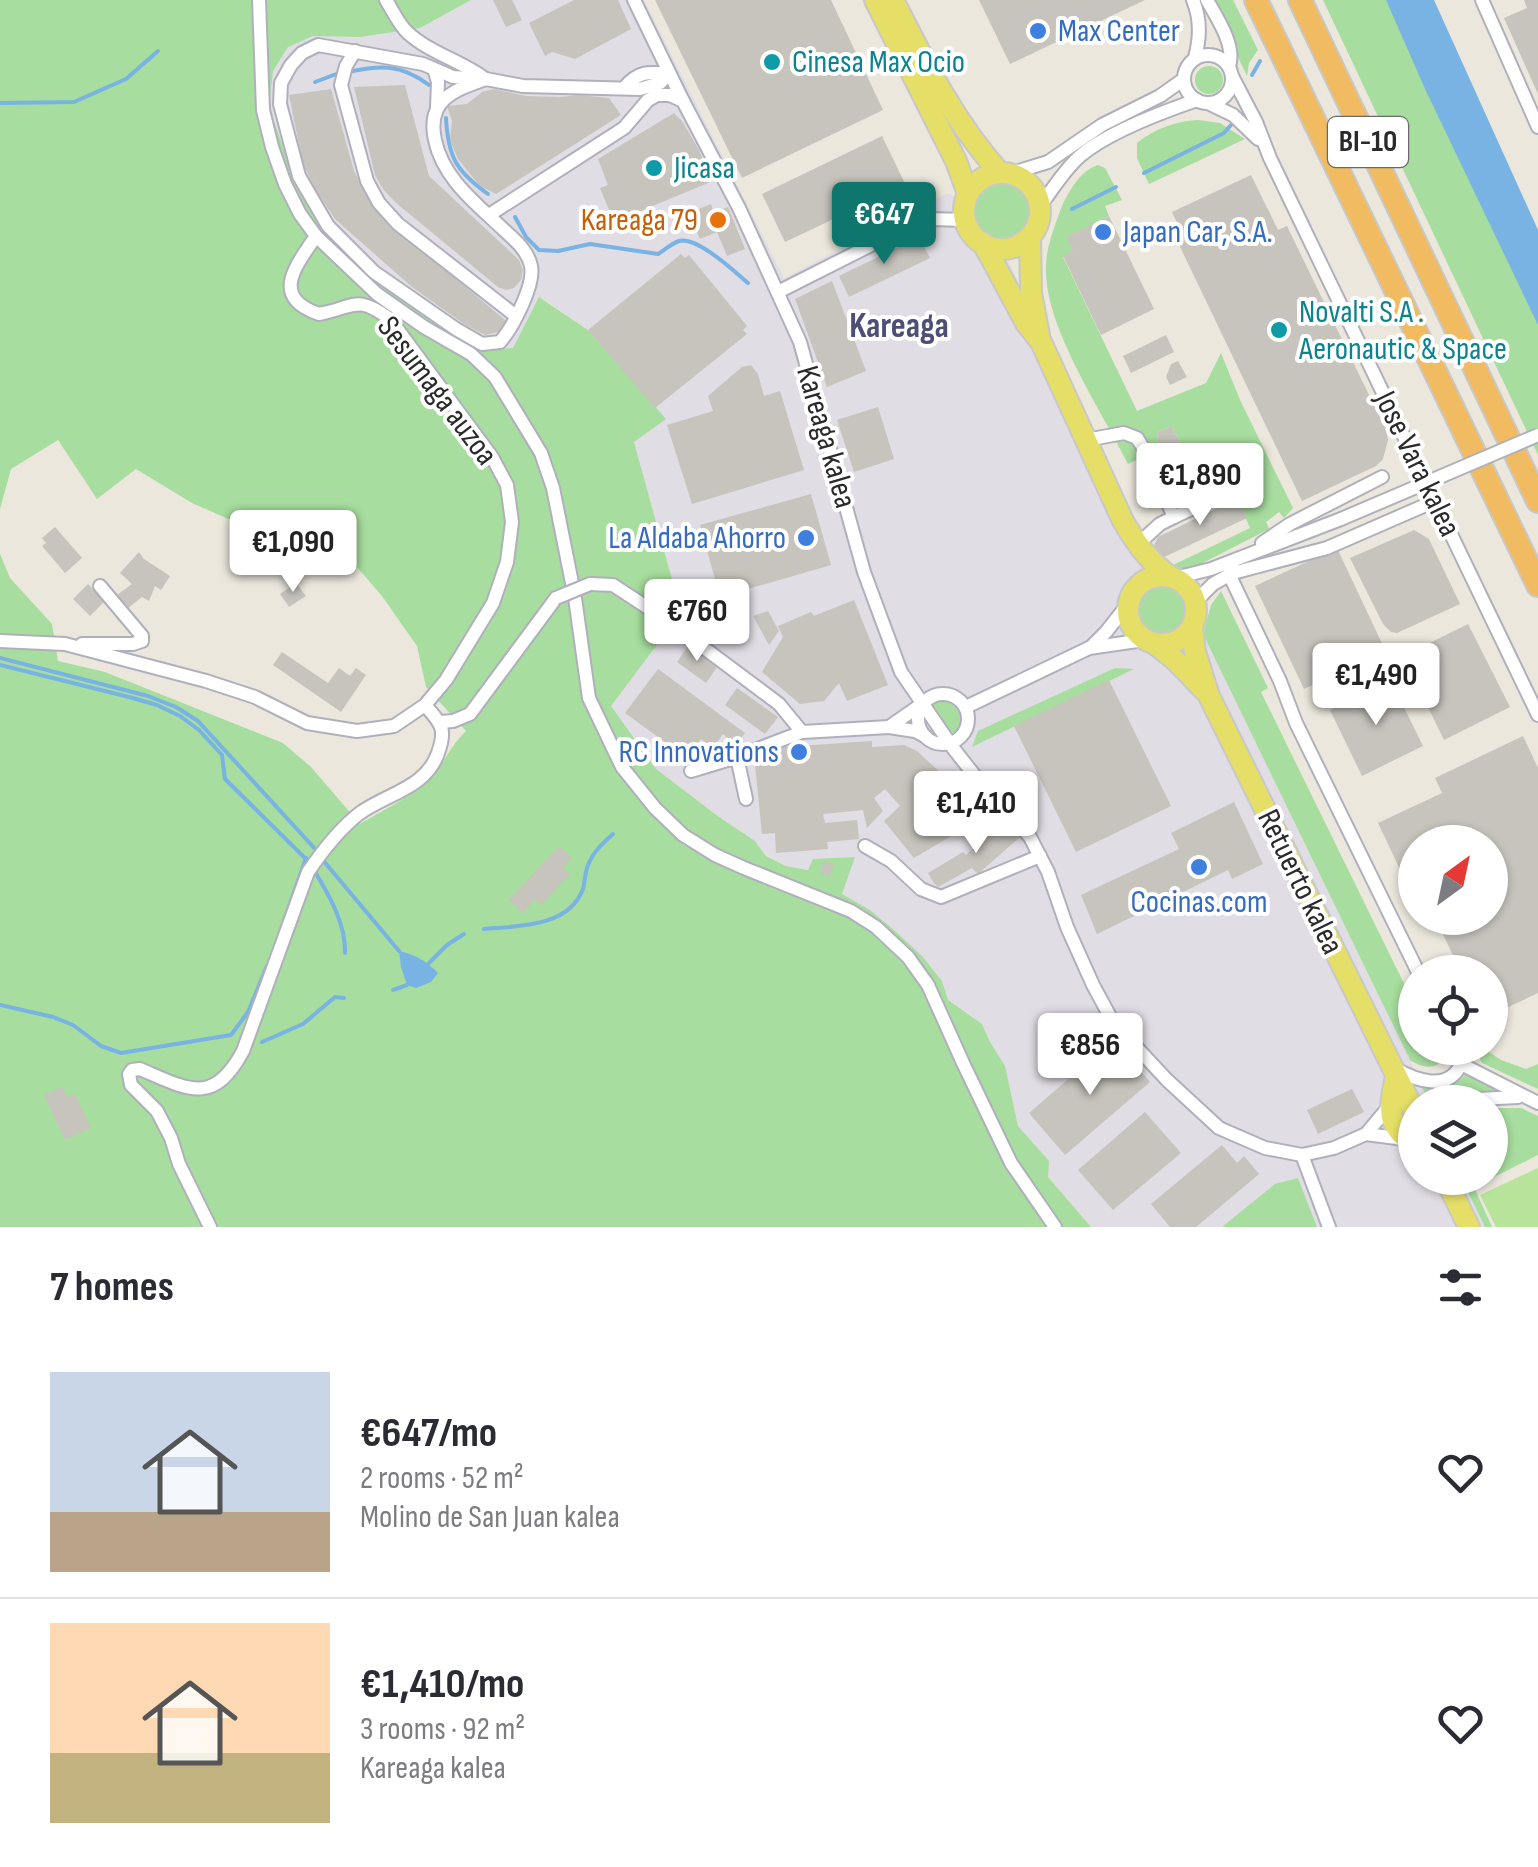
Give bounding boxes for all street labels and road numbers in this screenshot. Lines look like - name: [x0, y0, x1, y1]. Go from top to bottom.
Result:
- road number: BI-10: [1328, 117, 1408, 167]
- street label: Sesumaga auzoa: [368, 309, 506, 473]
- street label: Kareaga kalea: [787, 361, 865, 513]
- street label: Jose Vara kalea: [1365, 384, 1469, 543]
- street label: Retuerto kalea: [1248, 803, 1352, 961]

